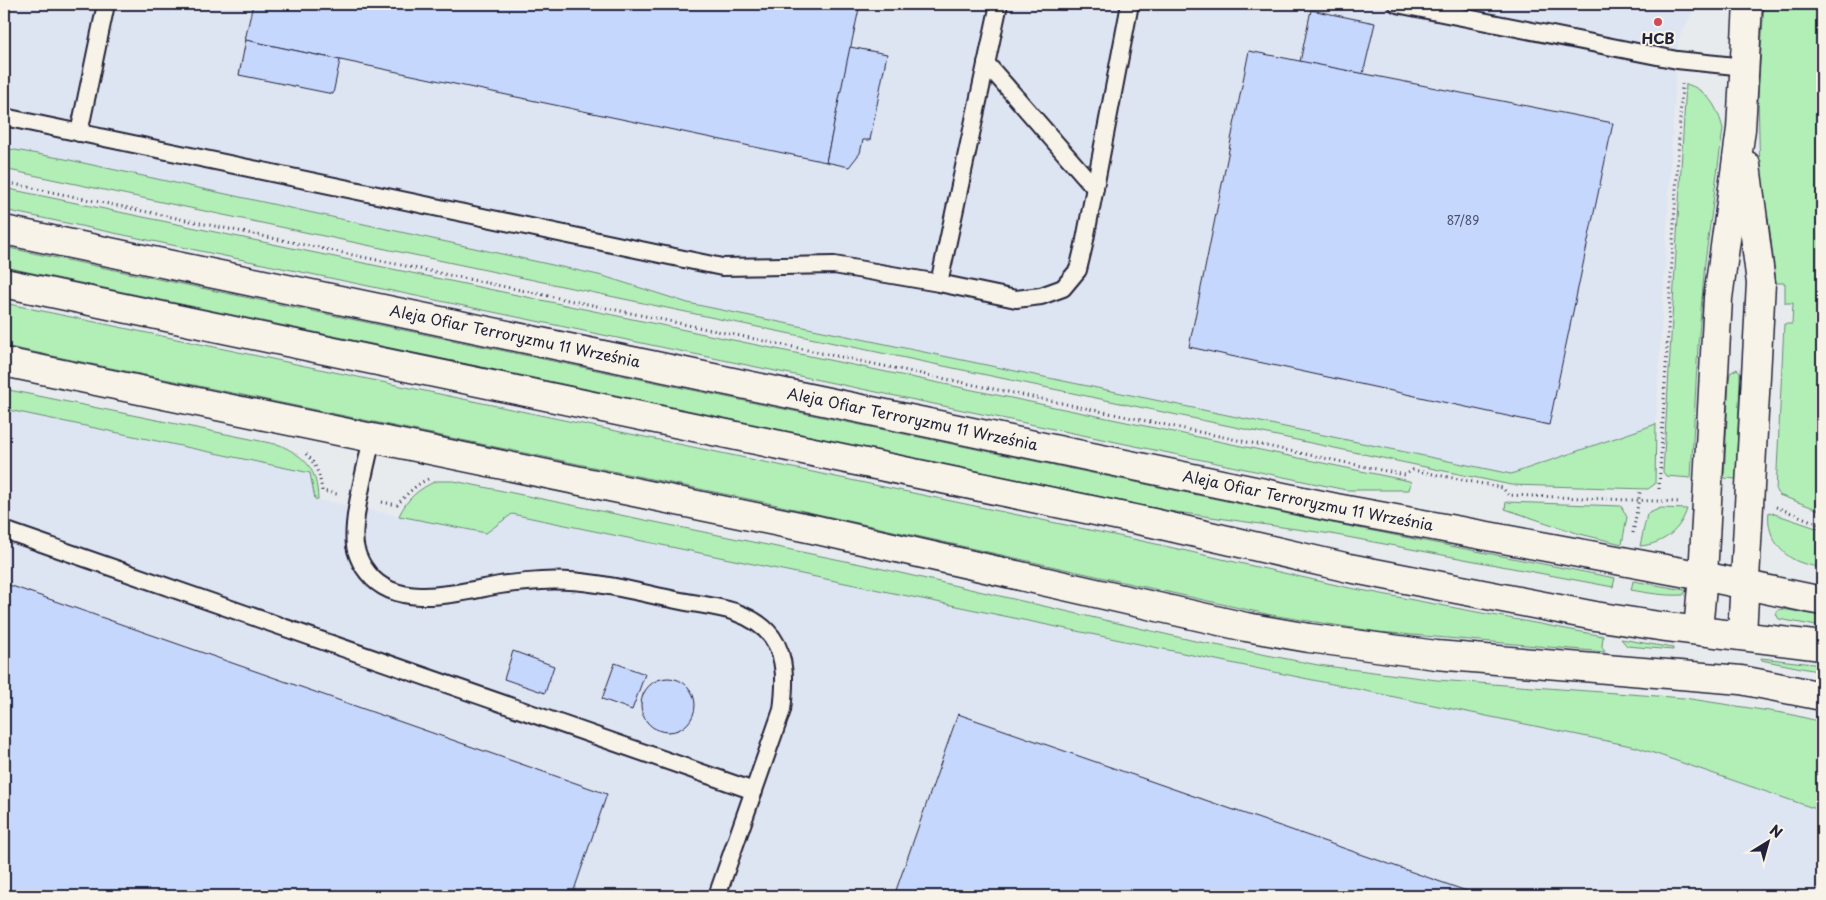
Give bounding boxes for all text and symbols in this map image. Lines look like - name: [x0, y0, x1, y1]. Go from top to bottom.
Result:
- marker: HCB: [1652, 16, 1664, 28]
- place label: HCB: [1641, 26, 1675, 49]
- house number: 87/89: [1447, 211, 1479, 229]
- street label: Aleja Ofiar Terroryzmu 11 Września: [388, 298, 643, 373]
- street label: Aleja Ofiar Terroryzmu 11 Września: [785, 381, 1041, 456]
- street label: Aleja Ofiar Terroryzmu 11 Września: [1181, 463, 1436, 536]
- north arrow: [1744, 818, 1794, 868]
- text: N: [1765, 819, 1787, 843]

